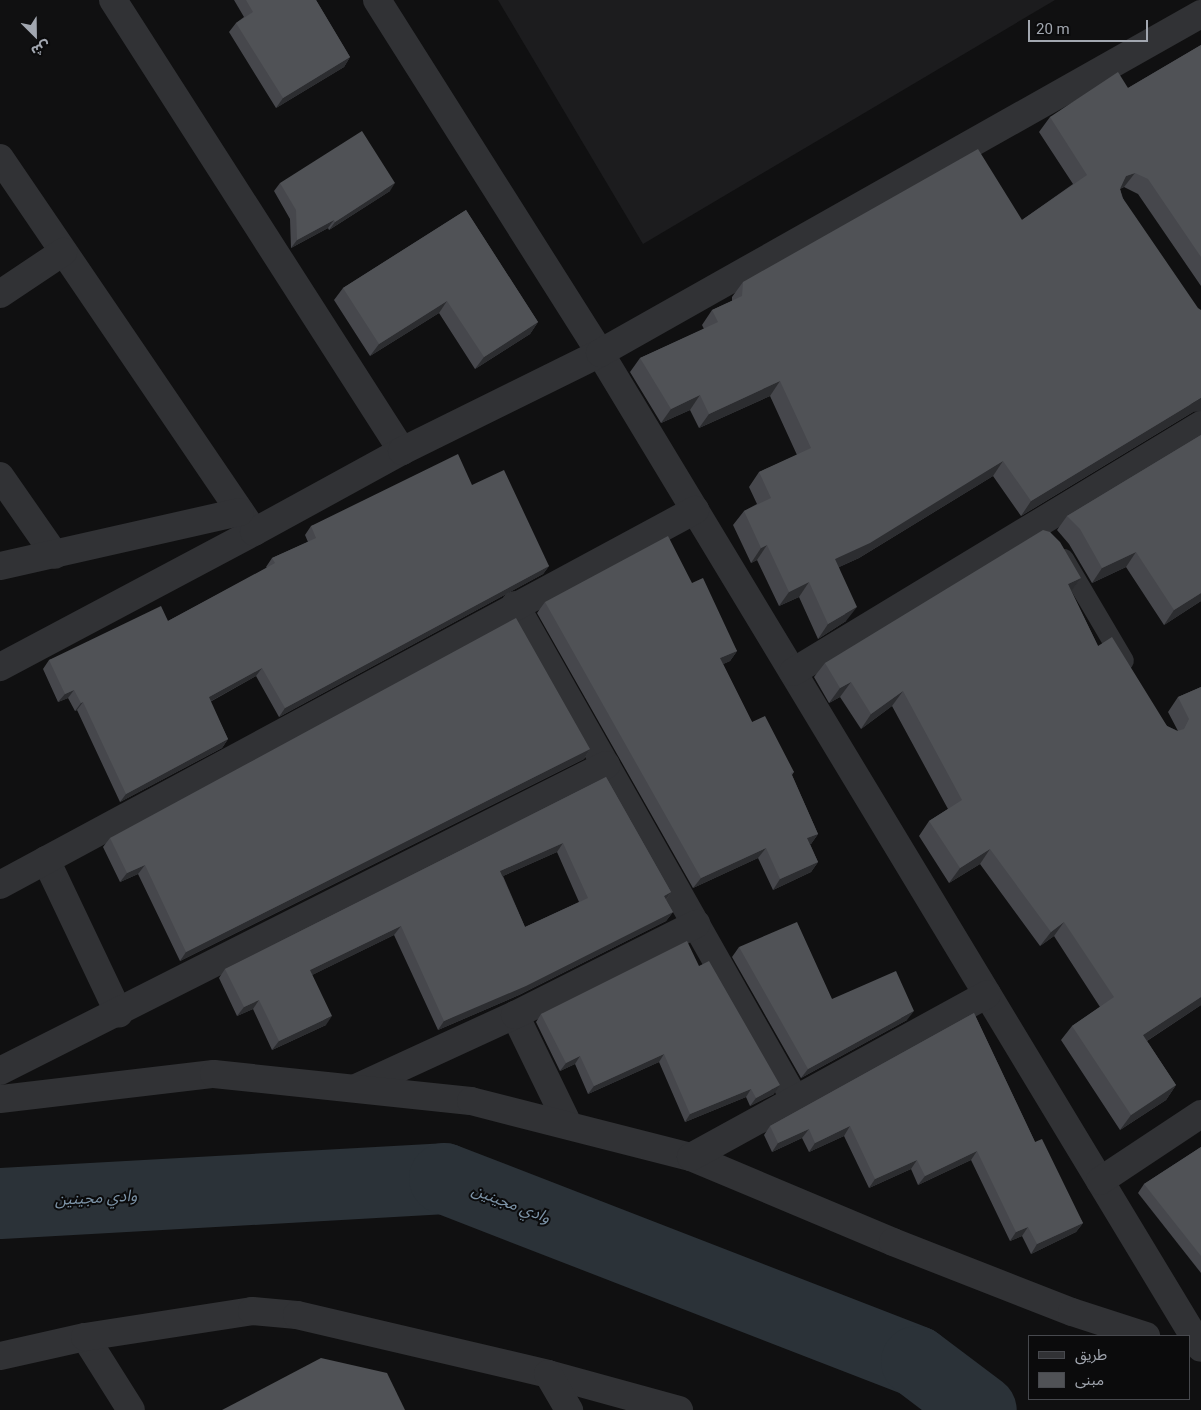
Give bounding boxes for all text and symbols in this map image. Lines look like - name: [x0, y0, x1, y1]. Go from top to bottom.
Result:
- north arrow: [10, 10, 60, 60]
- scale bar: [1031, 10, 1151, 42]
- text: 20 m: [1036, 20, 1070, 38]
- text: ش: [29, 38, 53, 60]
- water label: وادي مجينين: [469, 1180, 553, 1228]
- water label: وادي مجينين: [54, 1186, 138, 1210]
- legend: [1028, 1335, 1191, 1400]
- text: طريق: [1075, 1346, 1107, 1364]
- text: مبنى: [1075, 1371, 1104, 1389]

